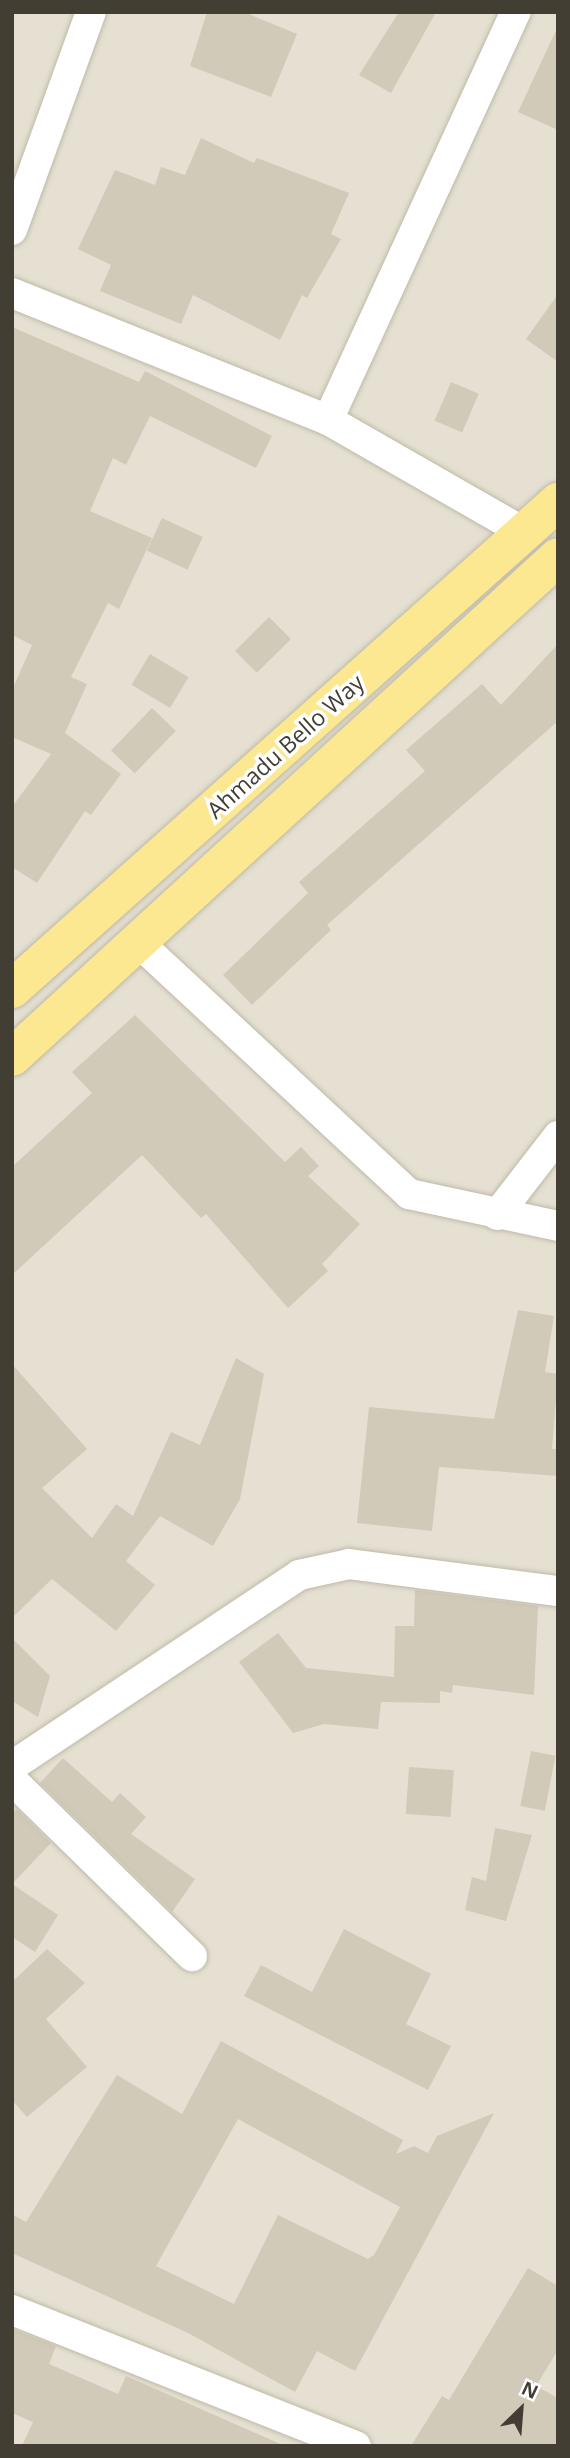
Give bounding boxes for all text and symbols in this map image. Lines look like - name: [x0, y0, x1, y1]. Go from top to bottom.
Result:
- street label: Ahmadu Bello Way: [201, 668, 369, 824]
- north arrow: [486, 2374, 556, 2444]
- text: N: [517, 2375, 542, 2405]

